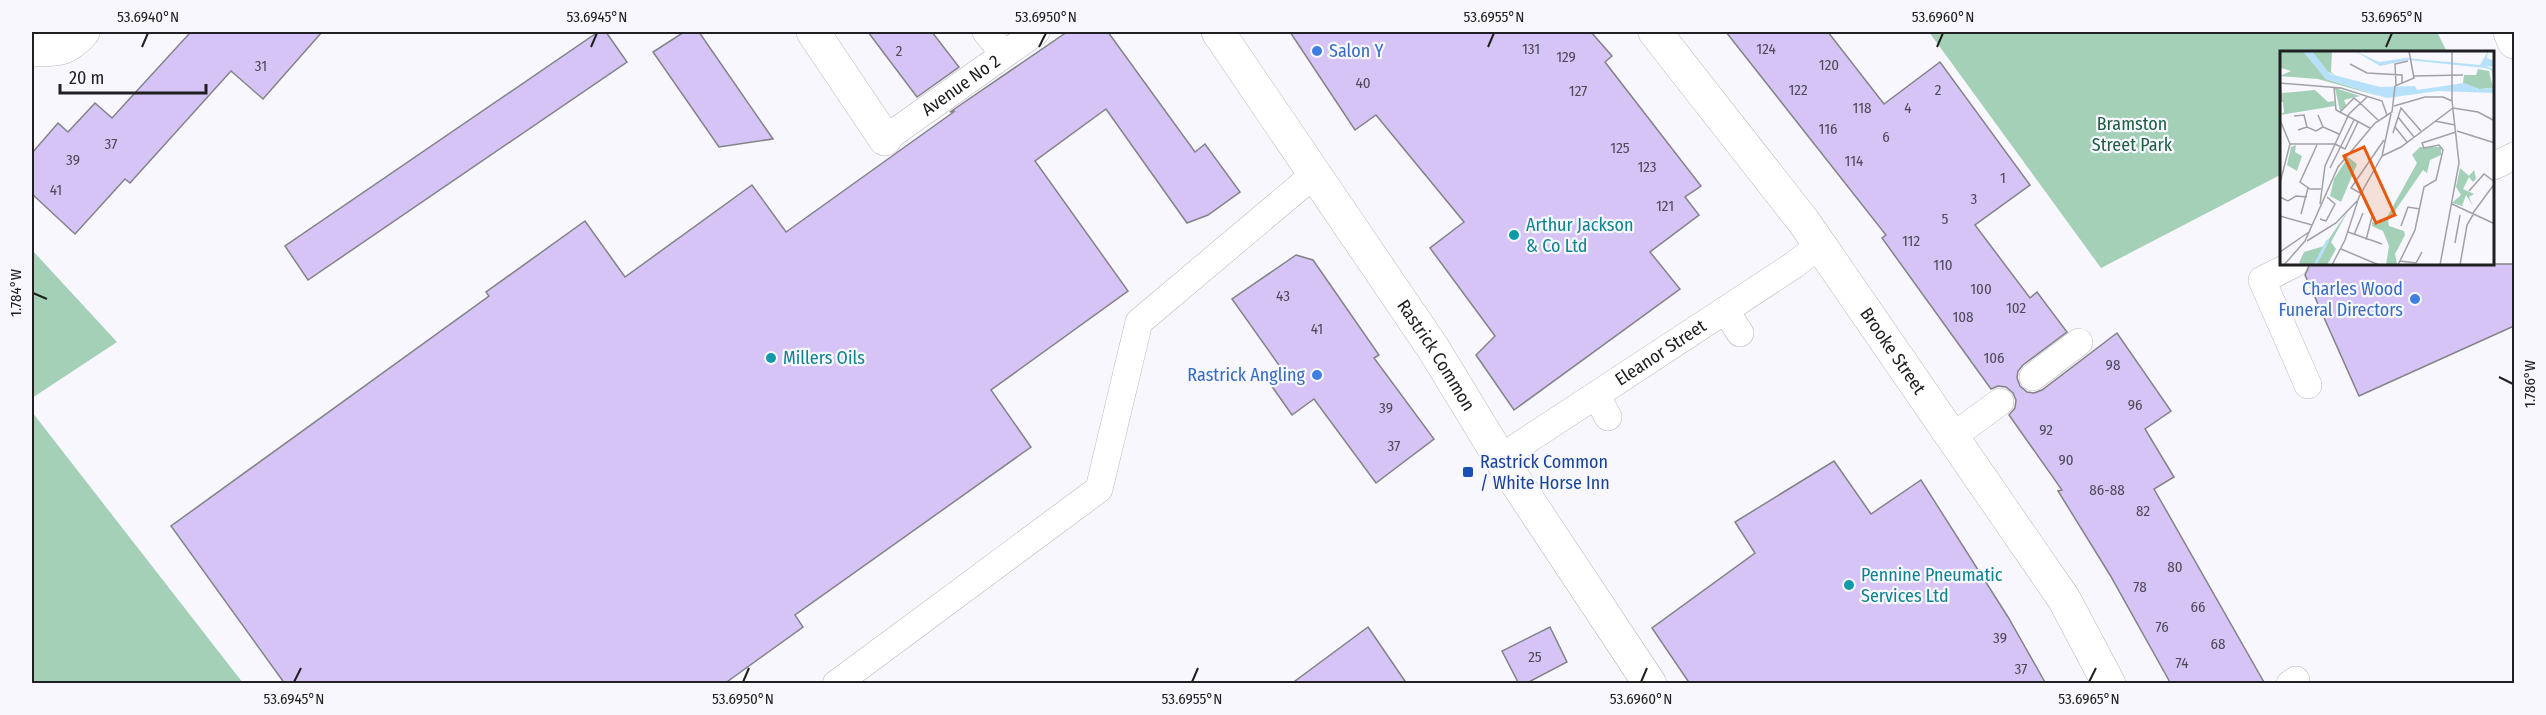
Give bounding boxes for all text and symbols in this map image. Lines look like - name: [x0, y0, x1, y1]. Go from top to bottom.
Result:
- text: 53.6940°N: [117, 8, 179, 26]
- text: 53.6945°N: [567, 8, 627, 26]
- text: 53.6950°N: [1015, 8, 1077, 26]
- text: 53.6955°N: [1464, 8, 1524, 26]
- text: 53.6960°N: [1912, 8, 1974, 26]
- text: 53.6965°N: [2361, 8, 2423, 26]
- place label: Salon Y: [1329, 40, 1383, 62]
- house number: 131: [1522, 40, 1540, 58]
- house number: 124: [1756, 40, 1776, 58]
- house number: 2: [896, 42, 903, 60]
- marker: Salon Y: [1310, 44, 1324, 58]
- house number: 129: [1556, 48, 1576, 66]
- street label: Avenue No 2: [917, 50, 1004, 121]
- inset map: [2280, 51, 2495, 266]
- house number: 120: [1819, 56, 1839, 74]
- scale bar: [60, 57, 206, 95]
- house number: 31: [255, 57, 267, 75]
- text: 20 m: [69, 67, 104, 89]
- house number: 40: [1355, 74, 1371, 92]
- house number: 122: [1788, 81, 1808, 99]
- house number: 2: [1935, 81, 1942, 99]
- house number: 127: [1569, 82, 1587, 100]
- house number: 118: [1853, 99, 1872, 117]
- house number: 4: [1904, 99, 1912, 117]
- park label: Bramston Street Park: [2092, 113, 2173, 156]
- house number: 116: [1819, 120, 1837, 138]
- house number: 6: [1882, 128, 1890, 146]
- house number: 37: [105, 135, 117, 153]
- house number: 125: [1610, 139, 1630, 157]
- house number: 39: [66, 151, 80, 169]
- house number: 114: [1845, 152, 1863, 170]
- house number: 123: [1637, 158, 1657, 176]
- house number: 1: [2000, 169, 2006, 187]
- house number: 41: [50, 181, 62, 199]
- house number: 3: [1971, 190, 1978, 208]
- house number: 121: [1656, 197, 1674, 215]
- house number: 5: [1942, 210, 1949, 228]
- place label: Arthur Jackson & Co Ltd: [1526, 214, 1633, 257]
- marker: Arthur Jackson & Co Ltd: [1507, 228, 1521, 242]
- house number: 112: [1902, 232, 1920, 250]
- house number: 110: [1933, 256, 1953, 274]
- text: 1.784°W: [7, 269, 25, 317]
- place label: Charles Wood Funeral Directors: [2278, 278, 2403, 321]
- house number: 100: [1970, 280, 1992, 298]
- house number: 43: [1276, 287, 1290, 305]
- marker: Charles Wood Funeral Directors: [2408, 292, 2422, 306]
- street label: Rastrick Common: [1392, 295, 1480, 415]
- house number: 102: [2006, 299, 2026, 317]
- street label: Brooke Street: [1855, 303, 1930, 398]
- house number: 108: [1952, 308, 1974, 326]
- street label: Eleanor Street: [1611, 315, 1710, 390]
- house number: 41: [1311, 320, 1323, 338]
- place label: Millers Oils: [783, 347, 865, 369]
- house number: 106: [1983, 349, 2005, 367]
- marker: Millers Oils: [764, 351, 778, 365]
- house number: 98: [2106, 356, 2120, 374]
- text: 1.786°W: [2521, 360, 2539, 408]
- place label: Rastrick Angling: [1187, 364, 1306, 386]
- marker: Rastrick Angling: [1310, 368, 1324, 382]
- house number: 96: [2128, 396, 2142, 414]
- house number: 39: [1379, 399, 1393, 417]
- house number: 92: [2039, 421, 2053, 439]
- house number: 37: [1388, 437, 1400, 455]
- place label: Rastrick Common / White Horse Inn: [1480, 451, 1610, 494]
- house number: 90: [2058, 451, 2074, 469]
- marker: Rastrick Common / White Horse Inn: [1461, 465, 1475, 479]
- house number: 86-88: [2089, 481, 2125, 499]
- house number: 82: [2136, 502, 2150, 520]
- house number: 80: [2167, 558, 2183, 576]
- place label: Pennine Pneumatic Services Ltd: [1861, 564, 2003, 607]
- marker: Pennine Pneumatic Services Ltd: [1842, 578, 1856, 592]
- house number: 78: [2133, 578, 2147, 596]
- house number: 66: [2191, 598, 2205, 616]
- house number: 76: [2155, 618, 2169, 636]
- house number: 39: [1993, 629, 2007, 647]
- house number: 68: [2211, 635, 2225, 653]
- house number: 25: [1528, 648, 1542, 666]
- house number: 74: [2176, 654, 2188, 672]
- house number: 37: [2015, 660, 2027, 678]
- text: 53.6945°N: [264, 690, 324, 708]
- text: 53.6950°N: [712, 690, 774, 708]
- text: 53.6955°N: [1162, 690, 1222, 708]
- text: 53.6960°N: [1610, 690, 1672, 708]
- text: 53.6965°N: [2058, 690, 2120, 708]

